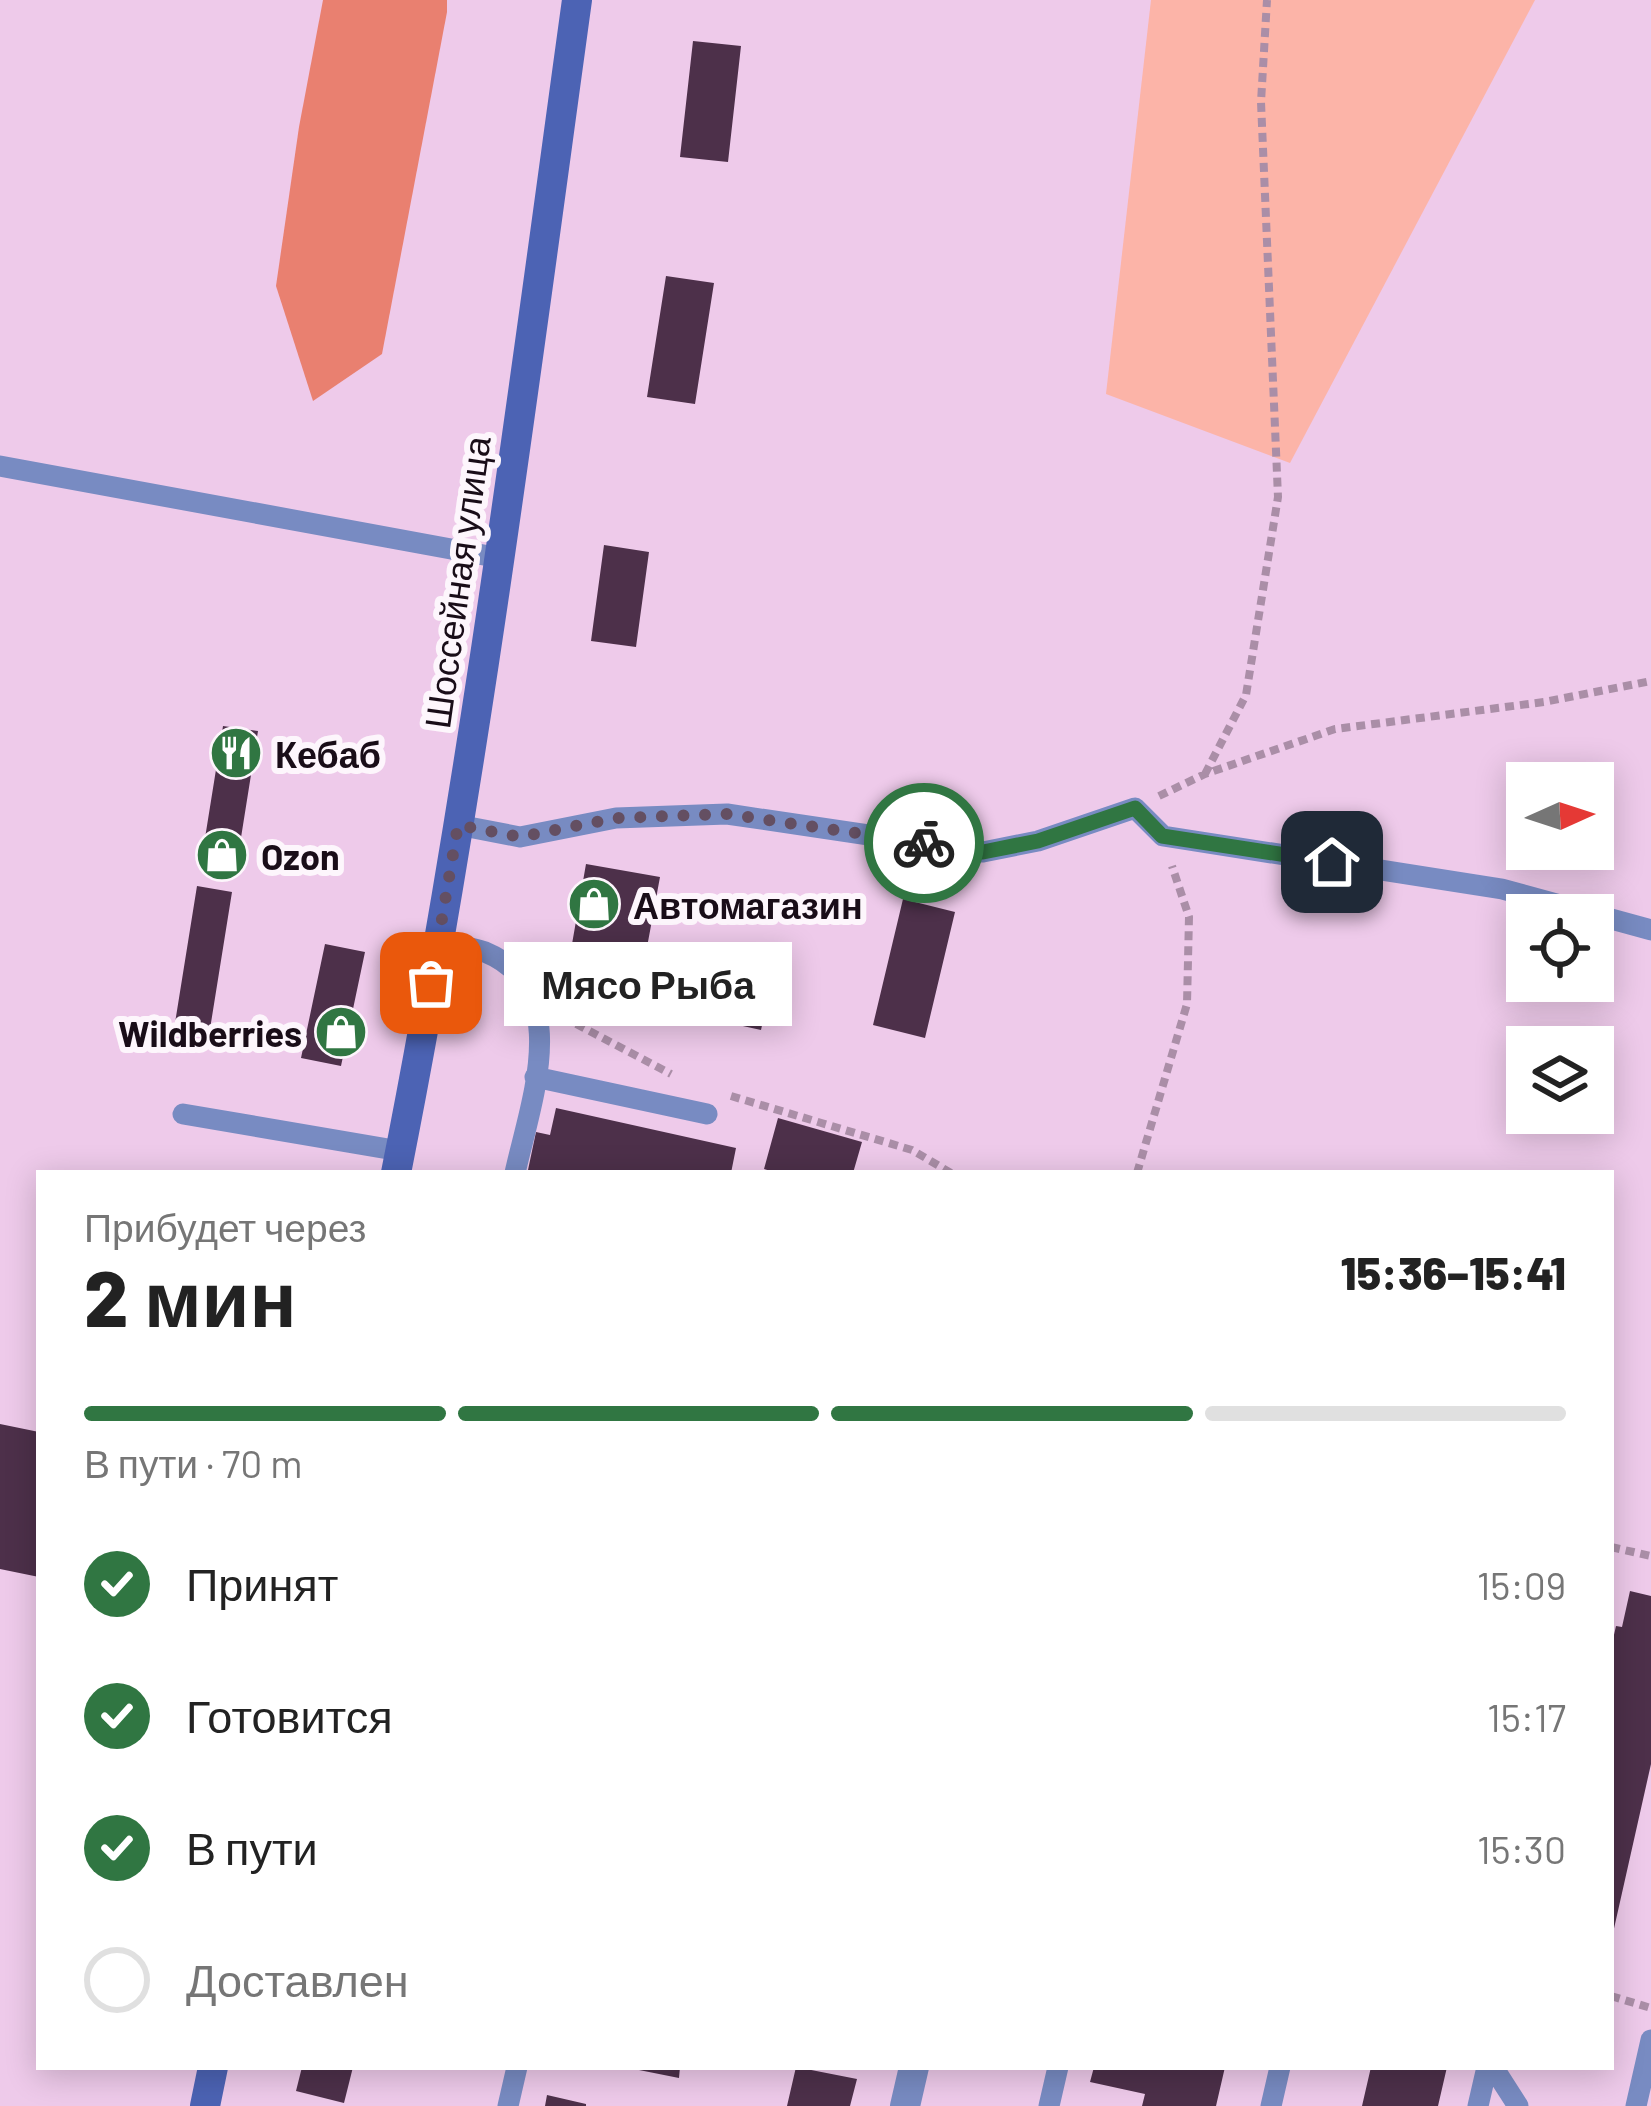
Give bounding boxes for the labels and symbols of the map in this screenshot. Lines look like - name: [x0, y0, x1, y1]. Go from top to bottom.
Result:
- street label: Шоссейная улица: [414, 432, 499, 731]
- restaurant icon: Кебаб: [208, 725, 264, 781]
- place label: Кебаб: [275, 732, 381, 775]
- north arrow: [1506, 762, 1614, 870]
- courier: [864, 783, 984, 903]
- pin: [1281, 811, 1383, 913]
- shop icon: Ozon: [194, 827, 250, 883]
- place label: Ozon: [261, 834, 340, 877]
- shop icon: Автомагазин: [566, 876, 622, 932]
- place label: Автомагазин: [633, 883, 863, 926]
- pin: [380, 932, 482, 1034]
- callout: Мясо Рыба: [503, 941, 791, 1025]
- shop icon: Wildberries: [313, 1004, 369, 1060]
- place label: Wildberries: [118, 1011, 302, 1054]

